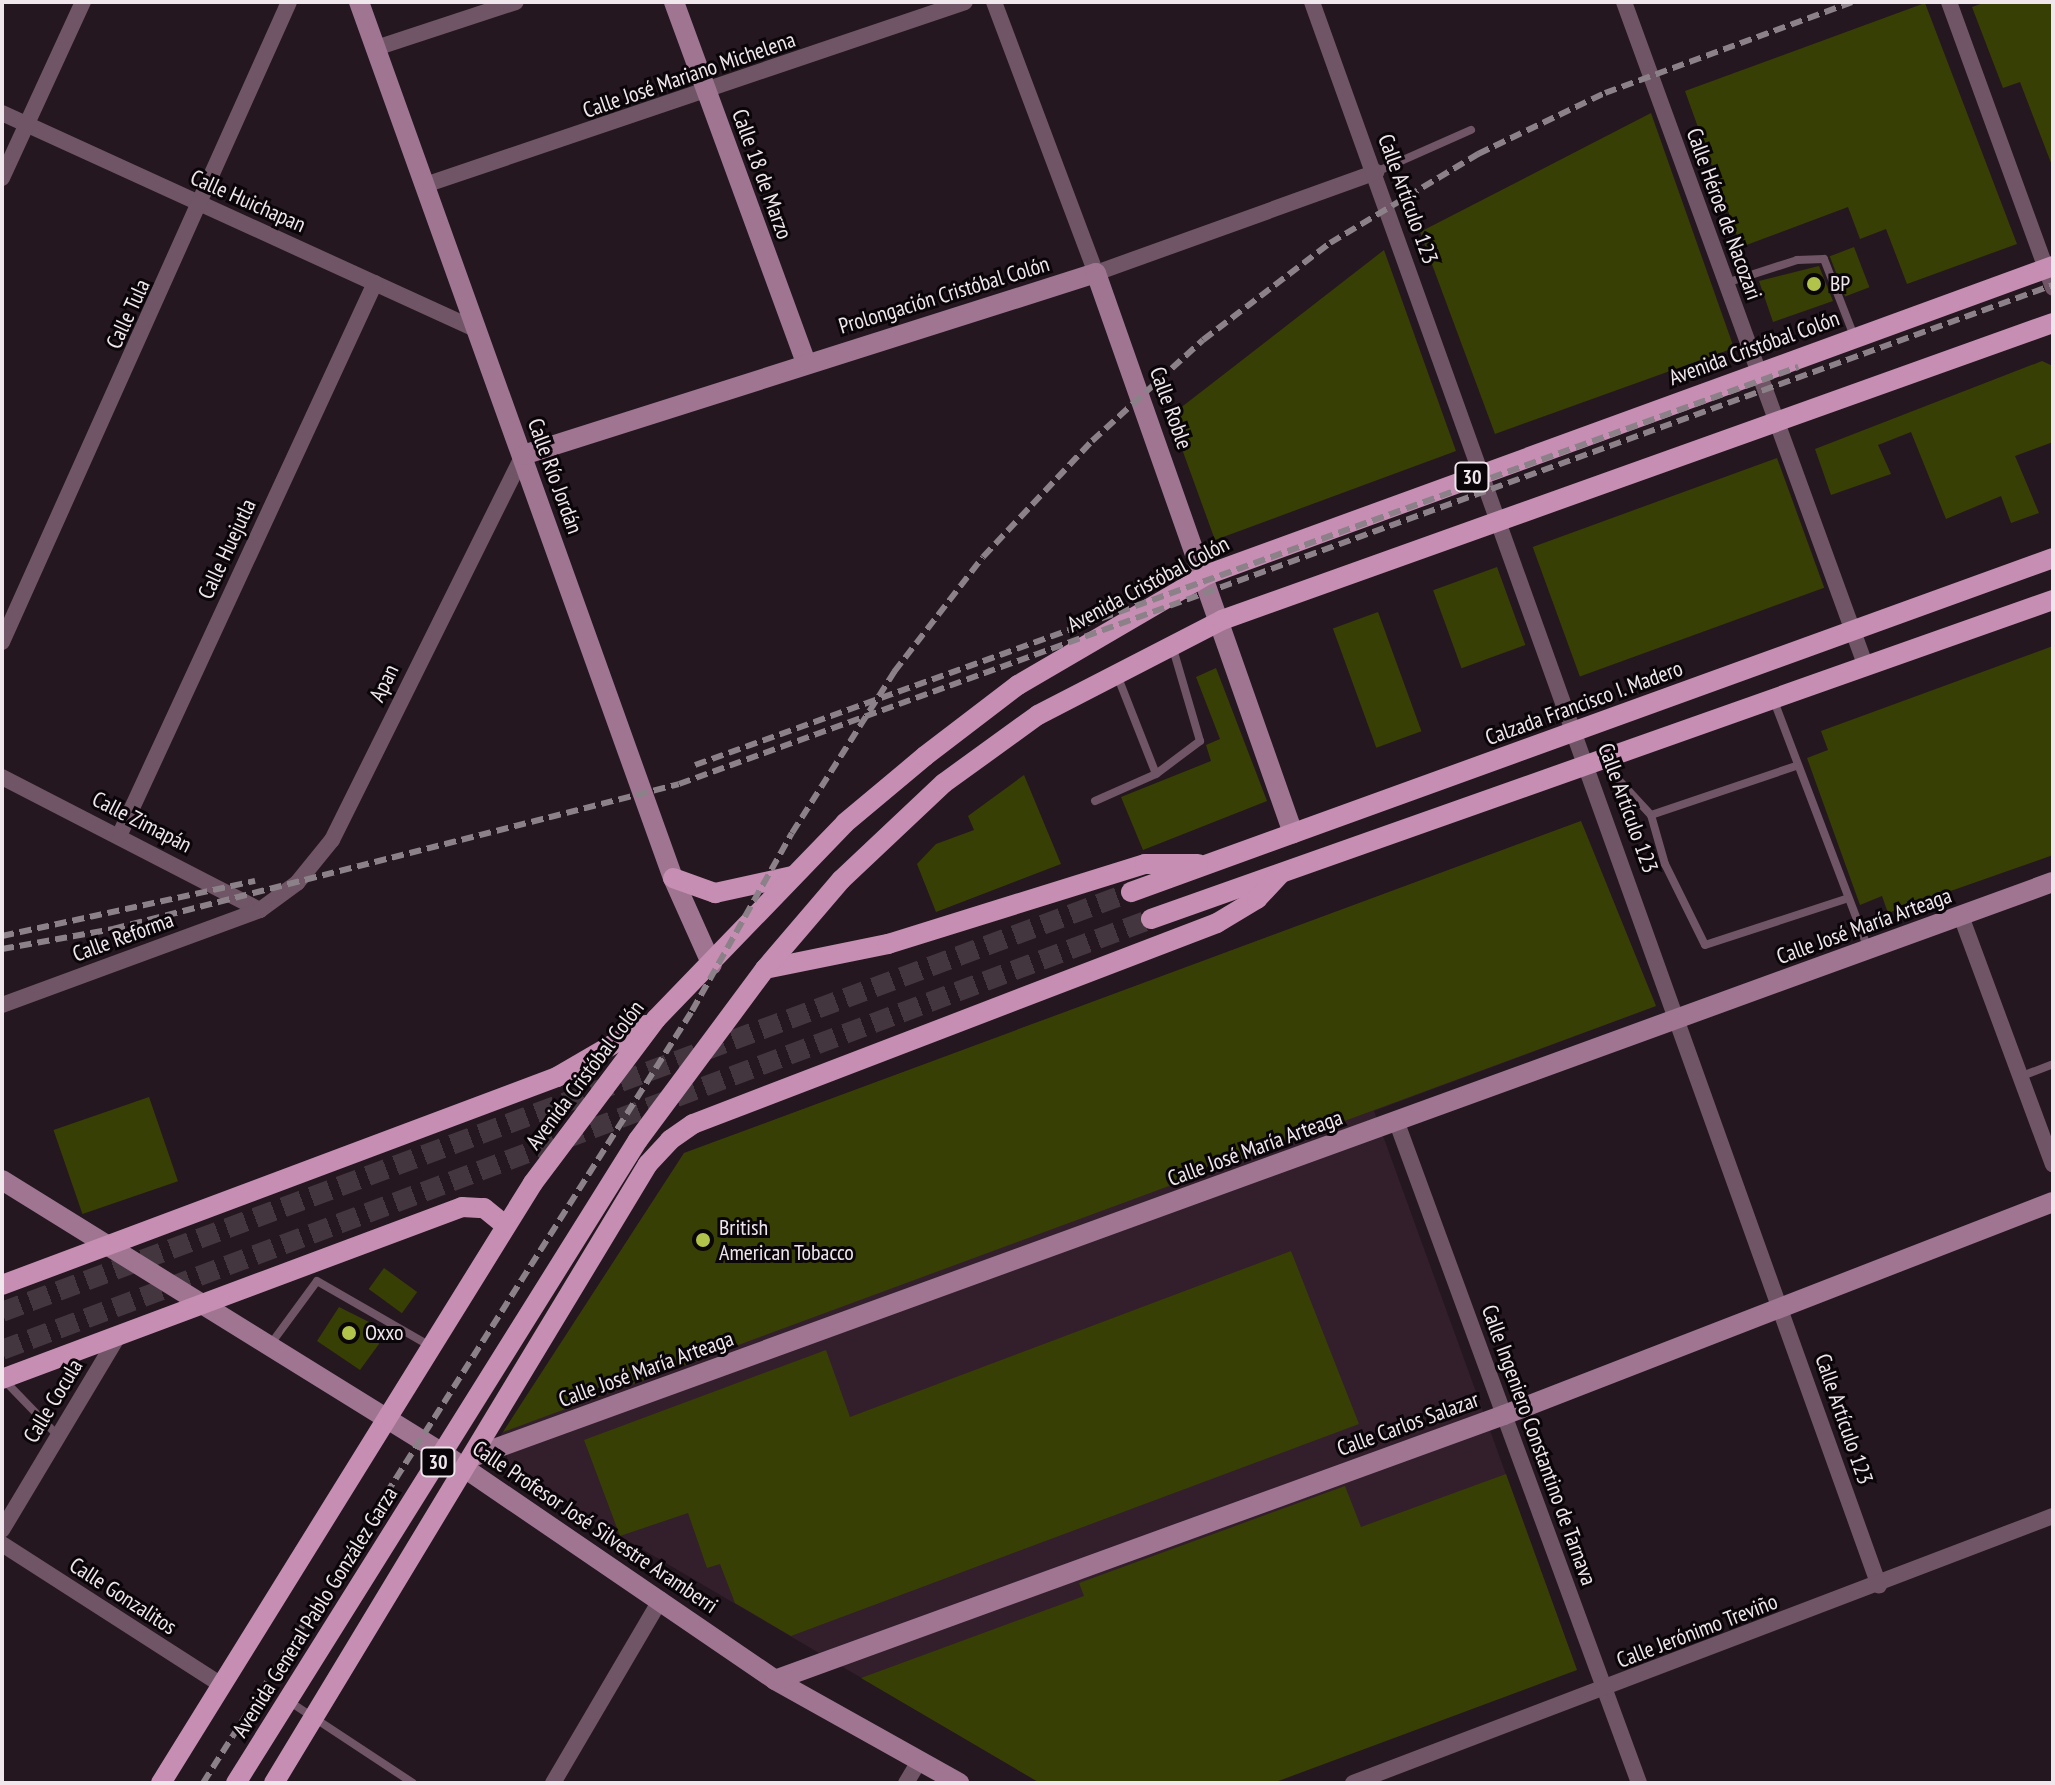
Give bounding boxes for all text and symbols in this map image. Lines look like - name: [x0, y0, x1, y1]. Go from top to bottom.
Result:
- street label: Calle José Mariano Michelena: [579, 26, 799, 124]
- street label: Calle 18 de Marzo: [726, 105, 798, 243]
- street label: Calle Héroe de Nacozari: [1681, 124, 1767, 304]
- street label: Calle Artículo 123: [1372, 130, 1444, 268]
- street label: Calle Huichapan: [186, 164, 310, 238]
- street label: Prolongación Cristóbal Colón: [836, 250, 1052, 340]
- place label: BP: [1830, 271, 1850, 297]
- street label: Calle Tula: [100, 275, 156, 353]
- marker: BP: [1805, 275, 1823, 293]
- street label: Avenida Cristóbal Colón: [1665, 305, 1843, 391]
- street label: Calle Roble: [1144, 363, 1198, 453]
- street label: Calle Río Jordán: [522, 415, 588, 537]
- road number: 30: [1454, 461, 1490, 493]
- street label: Calle Huejutla: [192, 495, 262, 603]
- street label: Avenida Cristóbal Colón: [1063, 530, 1233, 638]
- street label: Calzada Francisco I. Madero: [1481, 655, 1687, 751]
- street label: Apan: [364, 660, 404, 706]
- street label: Calle Artículo 123: [1592, 739, 1664, 877]
- street label: Calle Zimapán: [88, 786, 196, 858]
- street label: Calle José María Arteaga: [1773, 882, 1955, 970]
- street label: Calle Reforma: [69, 907, 177, 967]
- street label: Avenida Cristóbal Colón: [520, 995, 650, 1155]
- street label: Calle José María Arteaga: [1164, 1104, 1346, 1192]
- place label: British American Tobacco: [719, 1214, 854, 1266]
- marker: British American Tobacco: [694, 1231, 712, 1249]
- street label: Calle Ingeniero Constantino de Tarnava: [1476, 1301, 1602, 1589]
- place label: Oxxo: [365, 1320, 403, 1346]
- marker: Oxxo: [340, 1324, 358, 1342]
- street label: Calle José María Arteaga: [555, 1325, 737, 1413]
- street label: Calle Artículo 123: [1809, 1350, 1879, 1488]
- street label: Calle Cocula: [18, 1354, 88, 1448]
- street label: Calle Carlos Salazar: [1334, 1386, 1482, 1462]
- street label: Calle Profesor José Silvestre Aramberri: [467, 1435, 723, 1619]
- road number: 30: [420, 1446, 456, 1478]
- street label: Avenida General Pablo González Garza: [227, 1482, 403, 1742]
- street label: Calle Gonzalitos: [65, 1552, 181, 1640]
- street label: Calle Jerónimo Treviño: [1613, 1588, 1781, 1674]

